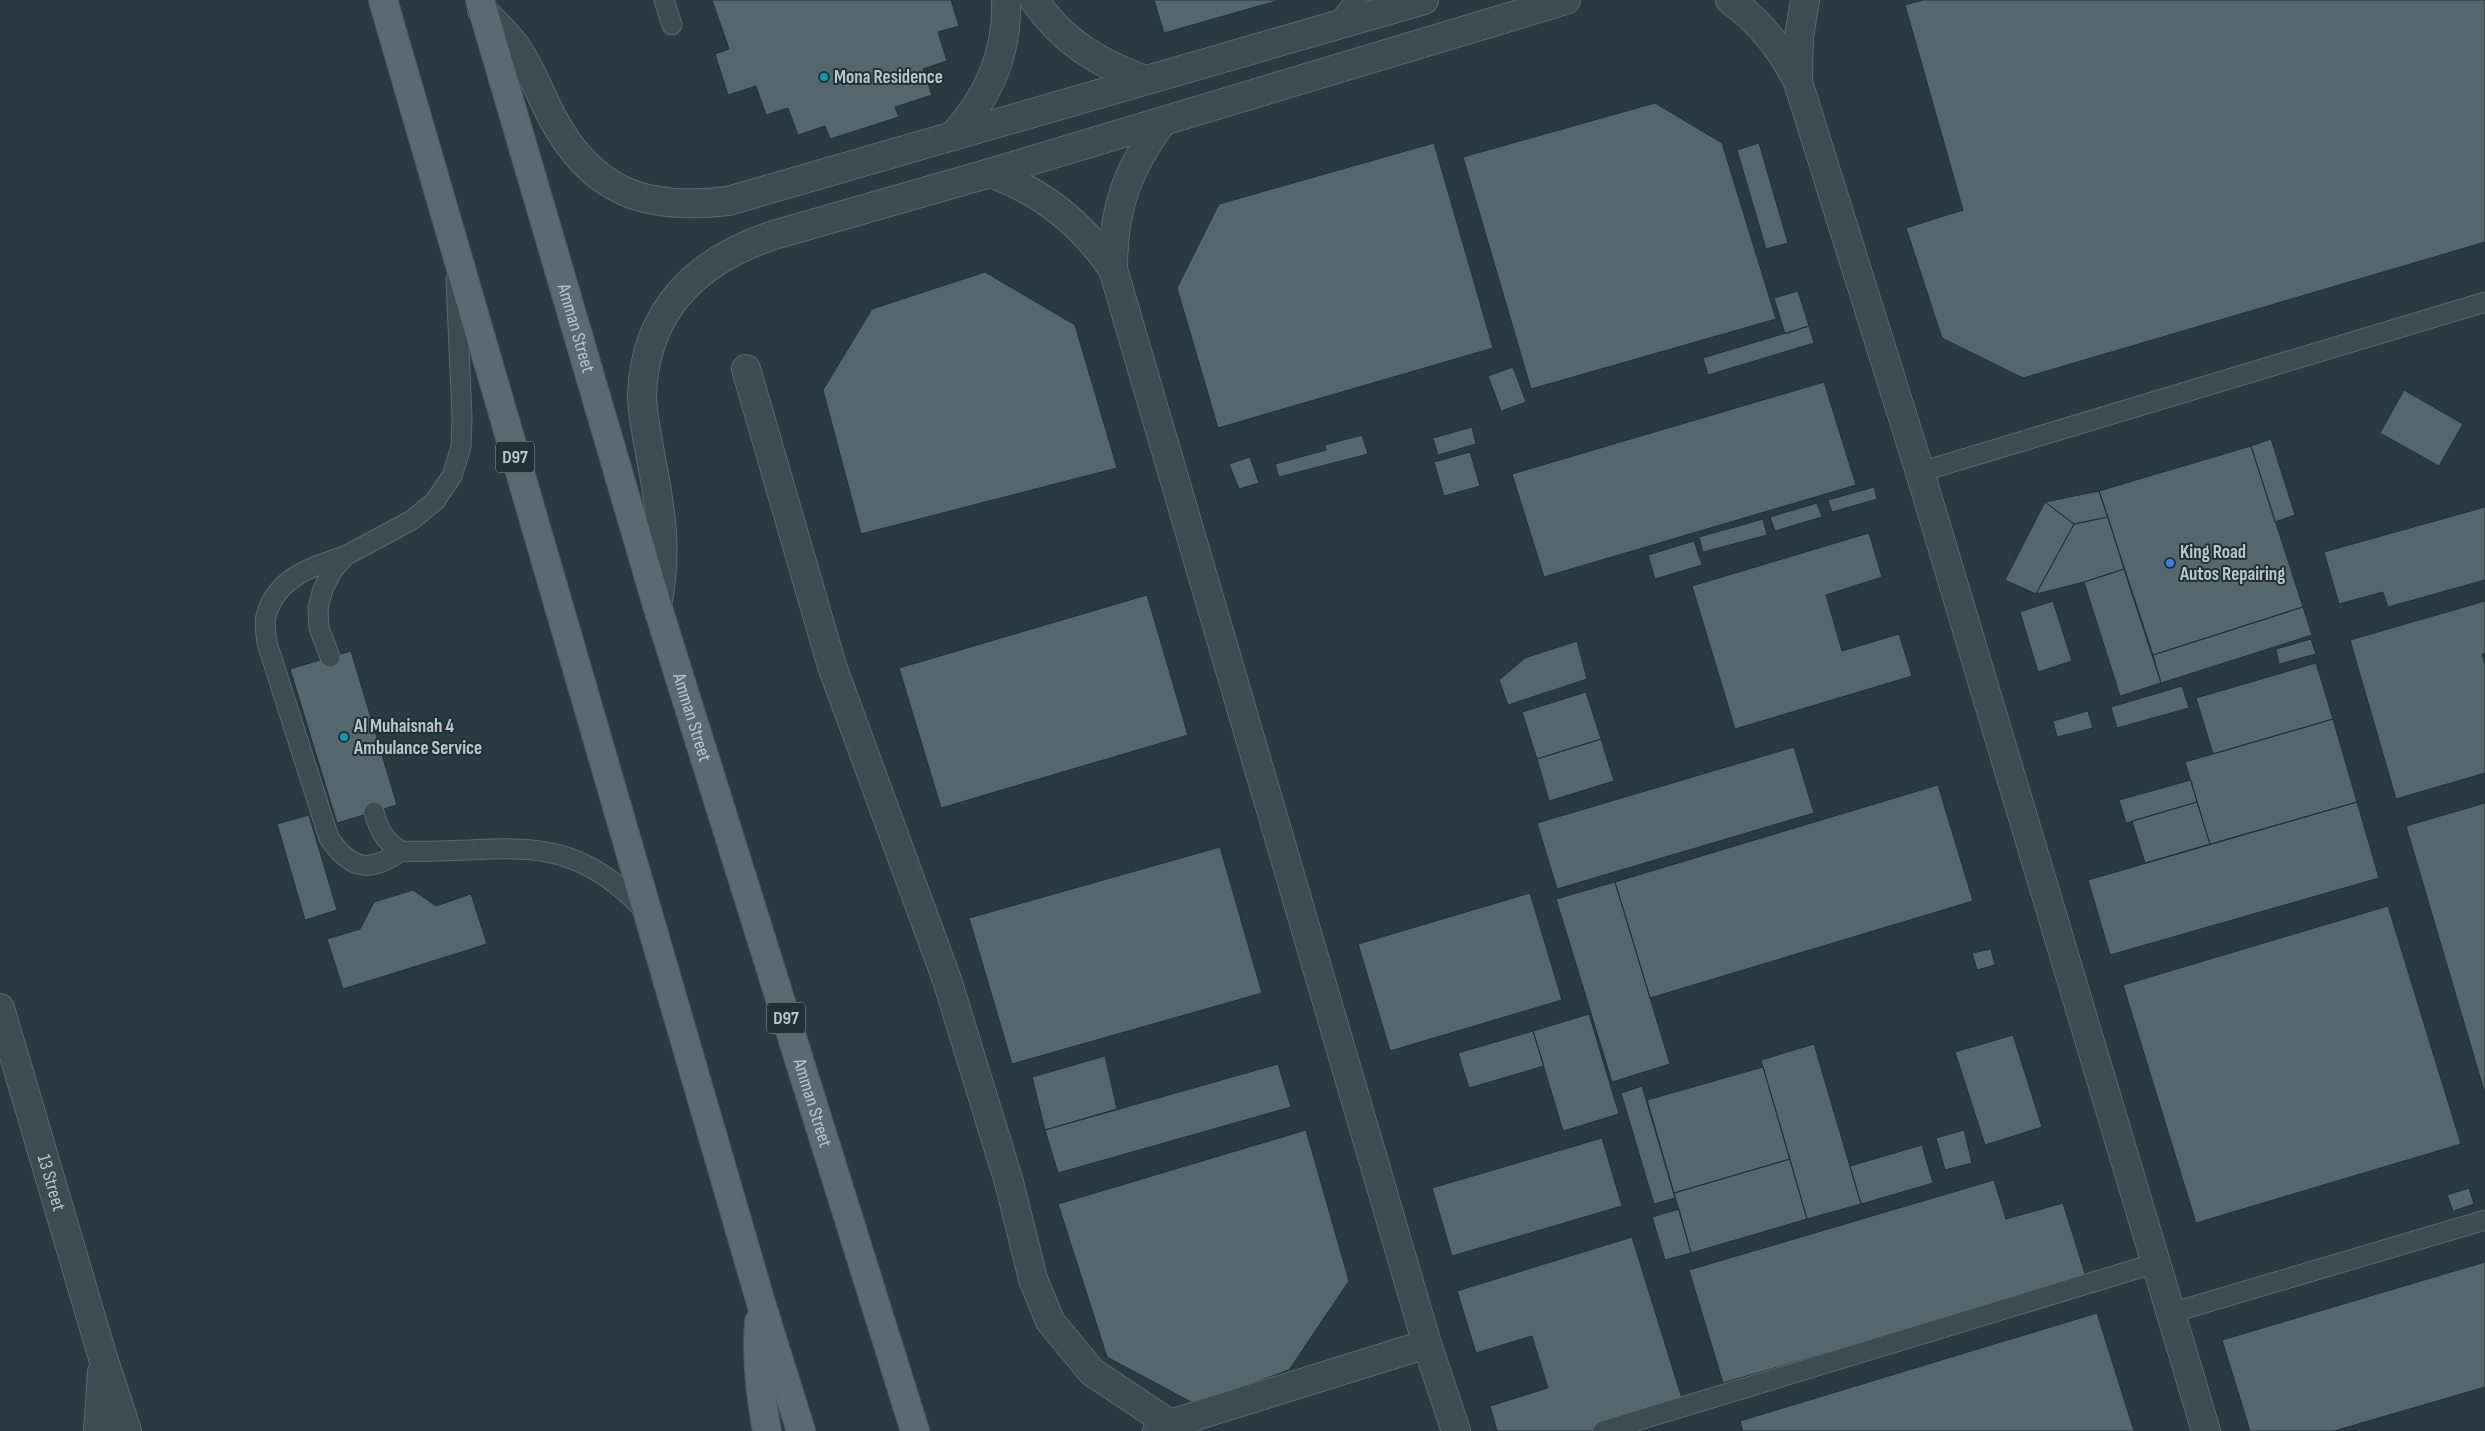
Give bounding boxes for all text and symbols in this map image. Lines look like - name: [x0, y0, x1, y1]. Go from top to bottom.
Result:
- place label: Mona Residence: [834, 66, 943, 89]
- marker: Mona Residence: [818, 71, 830, 83]
- street label: Amman Street: [552, 280, 600, 376]
- road number: D97: [496, 442, 534, 472]
- place label: King Road Autos Repairing: [2179, 541, 2285, 586]
- marker: King Road Autos Repairing: [2164, 557, 2176, 569]
- street label: Amman Street: [667, 669, 717, 765]
- place label: Al Muhaisnah 4 Ambulance Service: [353, 715, 482, 760]
- marker: Al Muhaisnah 4 Ambulance Service: [338, 731, 350, 743]
- road number: D97: [767, 1002, 805, 1034]
- street label: Amman Street: [788, 1055, 837, 1150]
- street label: 13 Street: [32, 1152, 71, 1214]

